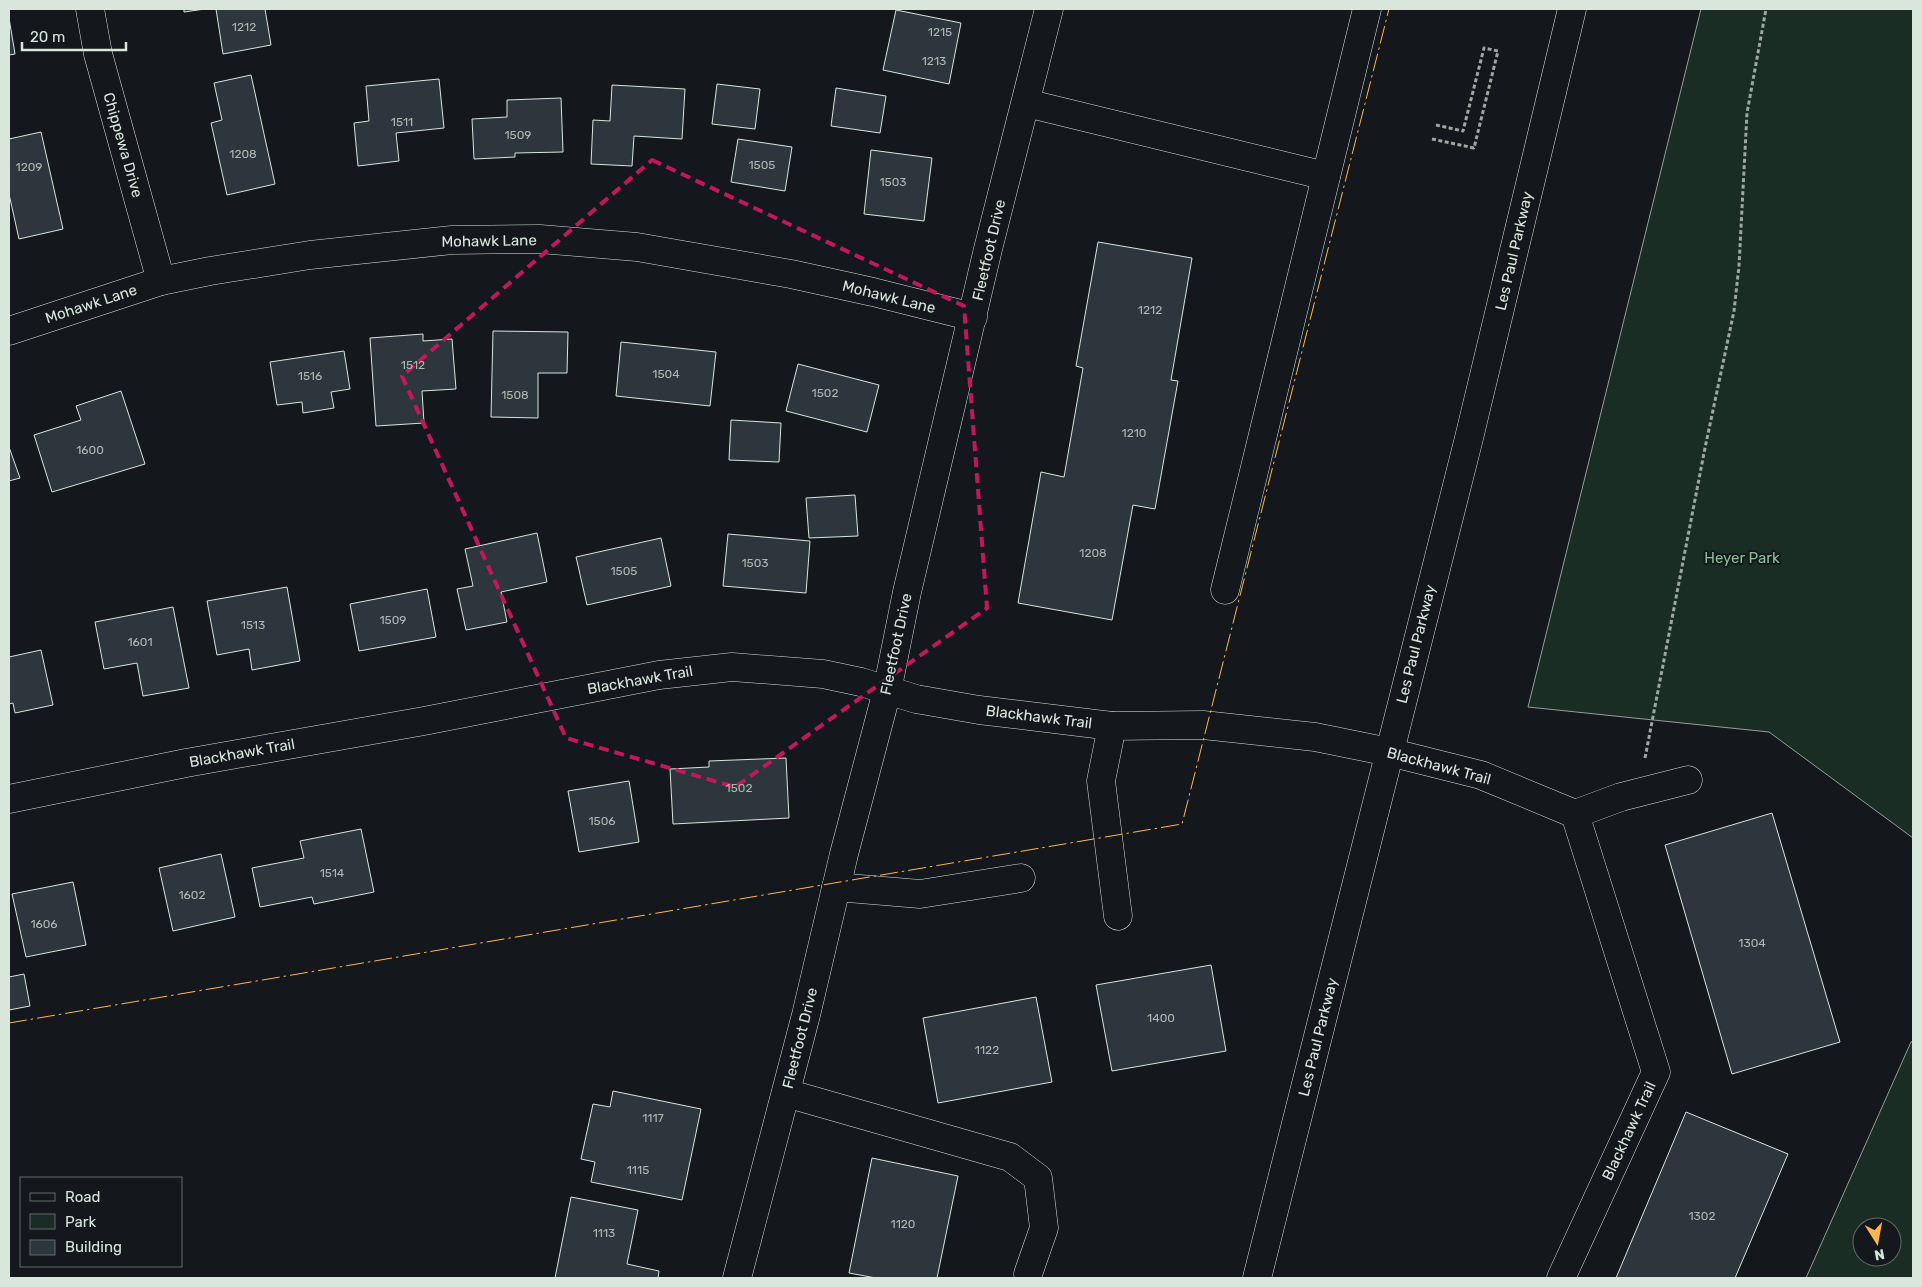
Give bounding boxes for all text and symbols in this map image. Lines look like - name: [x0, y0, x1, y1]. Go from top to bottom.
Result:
- scale bar: [22, 20, 126, 52]
- house number: 1212: [232, 20, 256, 34]
- house number: 1215: [928, 25, 952, 39]
- text: 20 m: [30, 28, 65, 46]
- house number: 1213: [922, 54, 946, 68]
- street label: Chippewa Drive: [99, 90, 147, 200]
- house number: 1511: [391, 115, 413, 129]
- house number: 1509: [504, 128, 532, 142]
- house number: 1208: [229, 147, 257, 161]
- house number: 1505: [748, 158, 776, 172]
- house number: 1209: [16, 160, 42, 174]
- house number: 1503: [879, 175, 907, 189]
- street label: Les Paul Parkway: [1492, 190, 1536, 312]
- street label: Fleetfoot Drive: [969, 198, 1009, 302]
- street label: Mohawk Lane: [441, 231, 537, 251]
- street label: Mohawk Lane: [841, 277, 937, 317]
- street label: Mohawk Lane: [43, 281, 139, 327]
- house number: 1212: [1138, 303, 1162, 317]
- house number: 1512: [401, 358, 425, 372]
- house number: 1504: [652, 367, 680, 381]
- house number: 1516: [298, 369, 322, 383]
- house number: 1502: [812, 386, 838, 400]
- house number: 1508: [501, 388, 529, 402]
- house number: 1210: [1122, 426, 1146, 440]
- house number: 1600: [76, 443, 104, 457]
- house number: 1208: [1079, 546, 1107, 560]
- park label: Heyer Park: [1704, 549, 1780, 567]
- house number: 1503: [741, 556, 769, 570]
- house number: 1505: [610, 564, 638, 578]
- street label: Les Paul Parkway: [1393, 583, 1439, 705]
- street label: Fleetfoot Drive: [876, 592, 916, 696]
- house number: 1509: [379, 613, 407, 627]
- house number: 1513: [241, 618, 265, 632]
- house number: 1601: [127, 635, 153, 649]
- street label: Blackhawk Trail: [586, 662, 694, 698]
- street label: Blackhawk Trail: [985, 702, 1093, 732]
- street label: Blackhawk Trail: [188, 735, 296, 771]
- street label: Blackhawk Trail: [1385, 743, 1493, 789]
- house number: 1502: [726, 781, 752, 795]
- house number: 1506: [588, 814, 616, 828]
- house number: 1514: [320, 866, 345, 880]
- house number: 1602: [178, 888, 206, 902]
- house number: 1606: [30, 917, 58, 931]
- house number: 1304: [1738, 936, 1766, 950]
- street label: Les Paul Parkway: [1295, 976, 1341, 1098]
- street label: Fleetfoot Drive: [779, 986, 821, 1090]
- house number: 1400: [1147, 1011, 1175, 1025]
- house number: 1122: [975, 1043, 999, 1057]
- street label: Blackhawk Trail: [1598, 1079, 1660, 1183]
- house number: 1117: [642, 1111, 664, 1125]
- house number: 1115: [627, 1163, 649, 1177]
- legend: [20, 1177, 182, 1267]
- text: Road: [65, 1188, 101, 1206]
- house number: 1302: [1688, 1209, 1716, 1223]
- text: Park: [65, 1213, 96, 1231]
- house number: 1120: [891, 1217, 915, 1231]
- north arrow: [1852, 1217, 1902, 1267]
- house number: 1113: [593, 1226, 615, 1240]
- text: Building: [65, 1238, 122, 1256]
- text: N: [1873, 1245, 1886, 1264]

